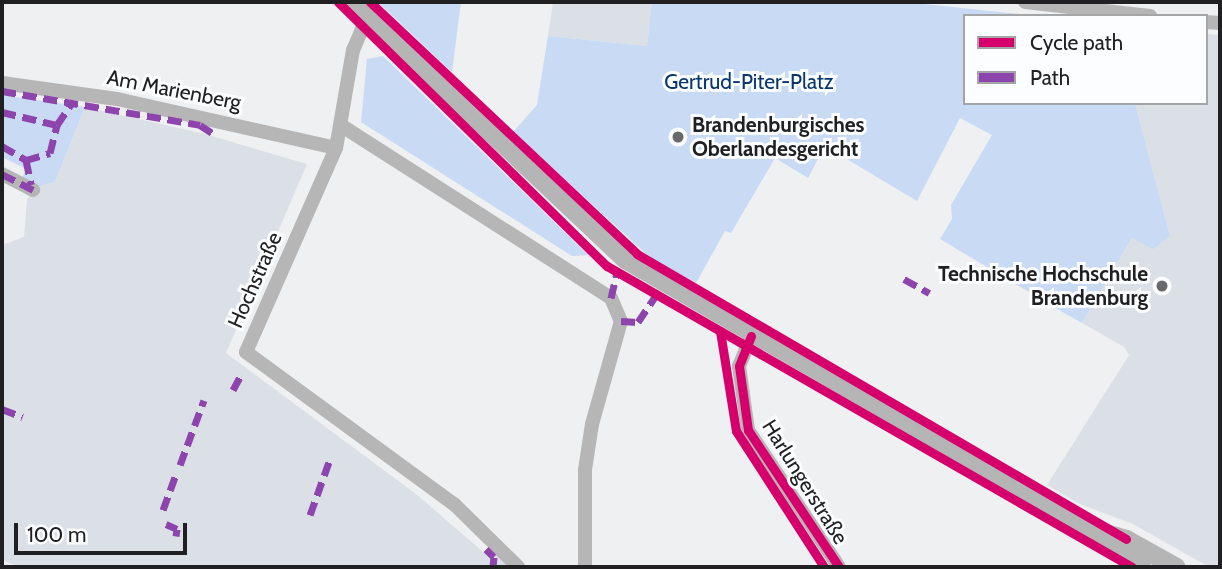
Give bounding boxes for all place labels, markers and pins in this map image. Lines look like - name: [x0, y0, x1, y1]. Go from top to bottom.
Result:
- place label: Brandenburgisches Oberlandesgericht: [692, 112, 864, 162]
- marker: Brandenburgisches Oberlandesgericht: [670, 129, 686, 145]
- place label: Technische Hochschule Brandenburg: [938, 261, 1148, 311]
- marker: Technische Hochschule Brandenburg: [1154, 278, 1170, 294]

